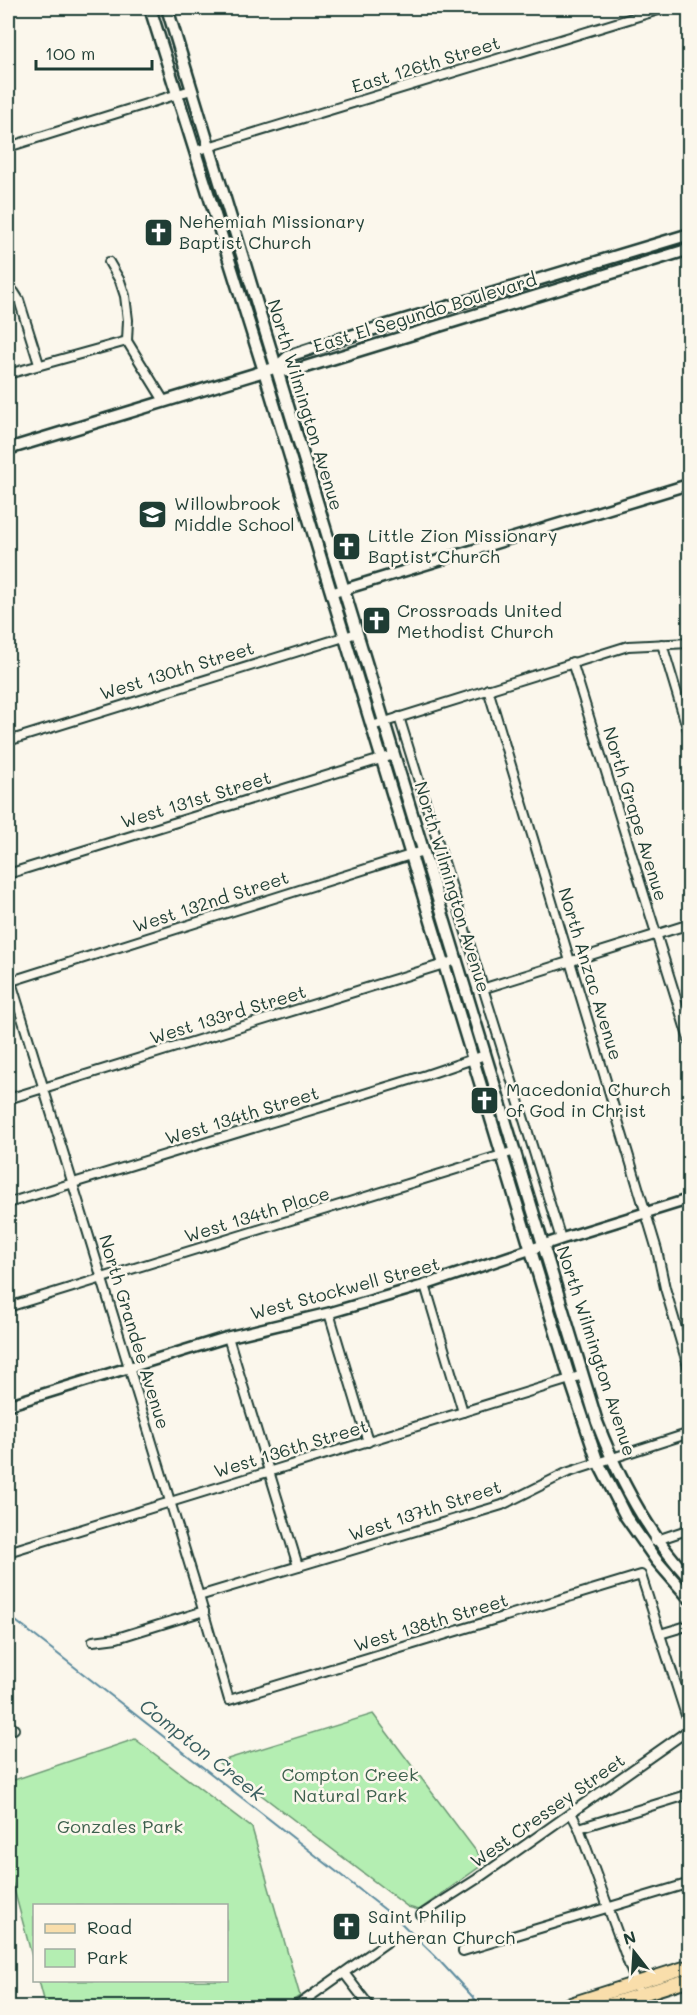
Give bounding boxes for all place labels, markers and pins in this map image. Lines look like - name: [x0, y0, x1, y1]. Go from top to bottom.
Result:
- place label: Nehemiah Missionary Baptist Church: [179, 209, 365, 254]
- church icon: Nehemiah Missionary Baptist Church: [142, 216, 174, 248]
- place label: Willowbrook Middle School: [174, 491, 295, 536]
- school or university icon: Willowbrook Middle School: [137, 498, 169, 530]
- place label: Little Zion Missionary Baptist Church: [368, 523, 557, 568]
- church icon: Little Zion Missionary Baptist Church: [331, 530, 363, 562]
- place label: Crossroads United Methodist Church: [397, 598, 562, 643]
- church icon: Crossroads United Methodist Church: [360, 605, 392, 637]
- place label: Macedonia Church of God in Christ: [506, 1077, 670, 1122]
- church icon: Macedonia Church of God in Christ: [469, 1084, 501, 1116]
- place label: Saint Philip Lutheran Church: [368, 1904, 515, 1949]
- church icon: Saint Philip Lutheran Church: [331, 1911, 363, 1943]

